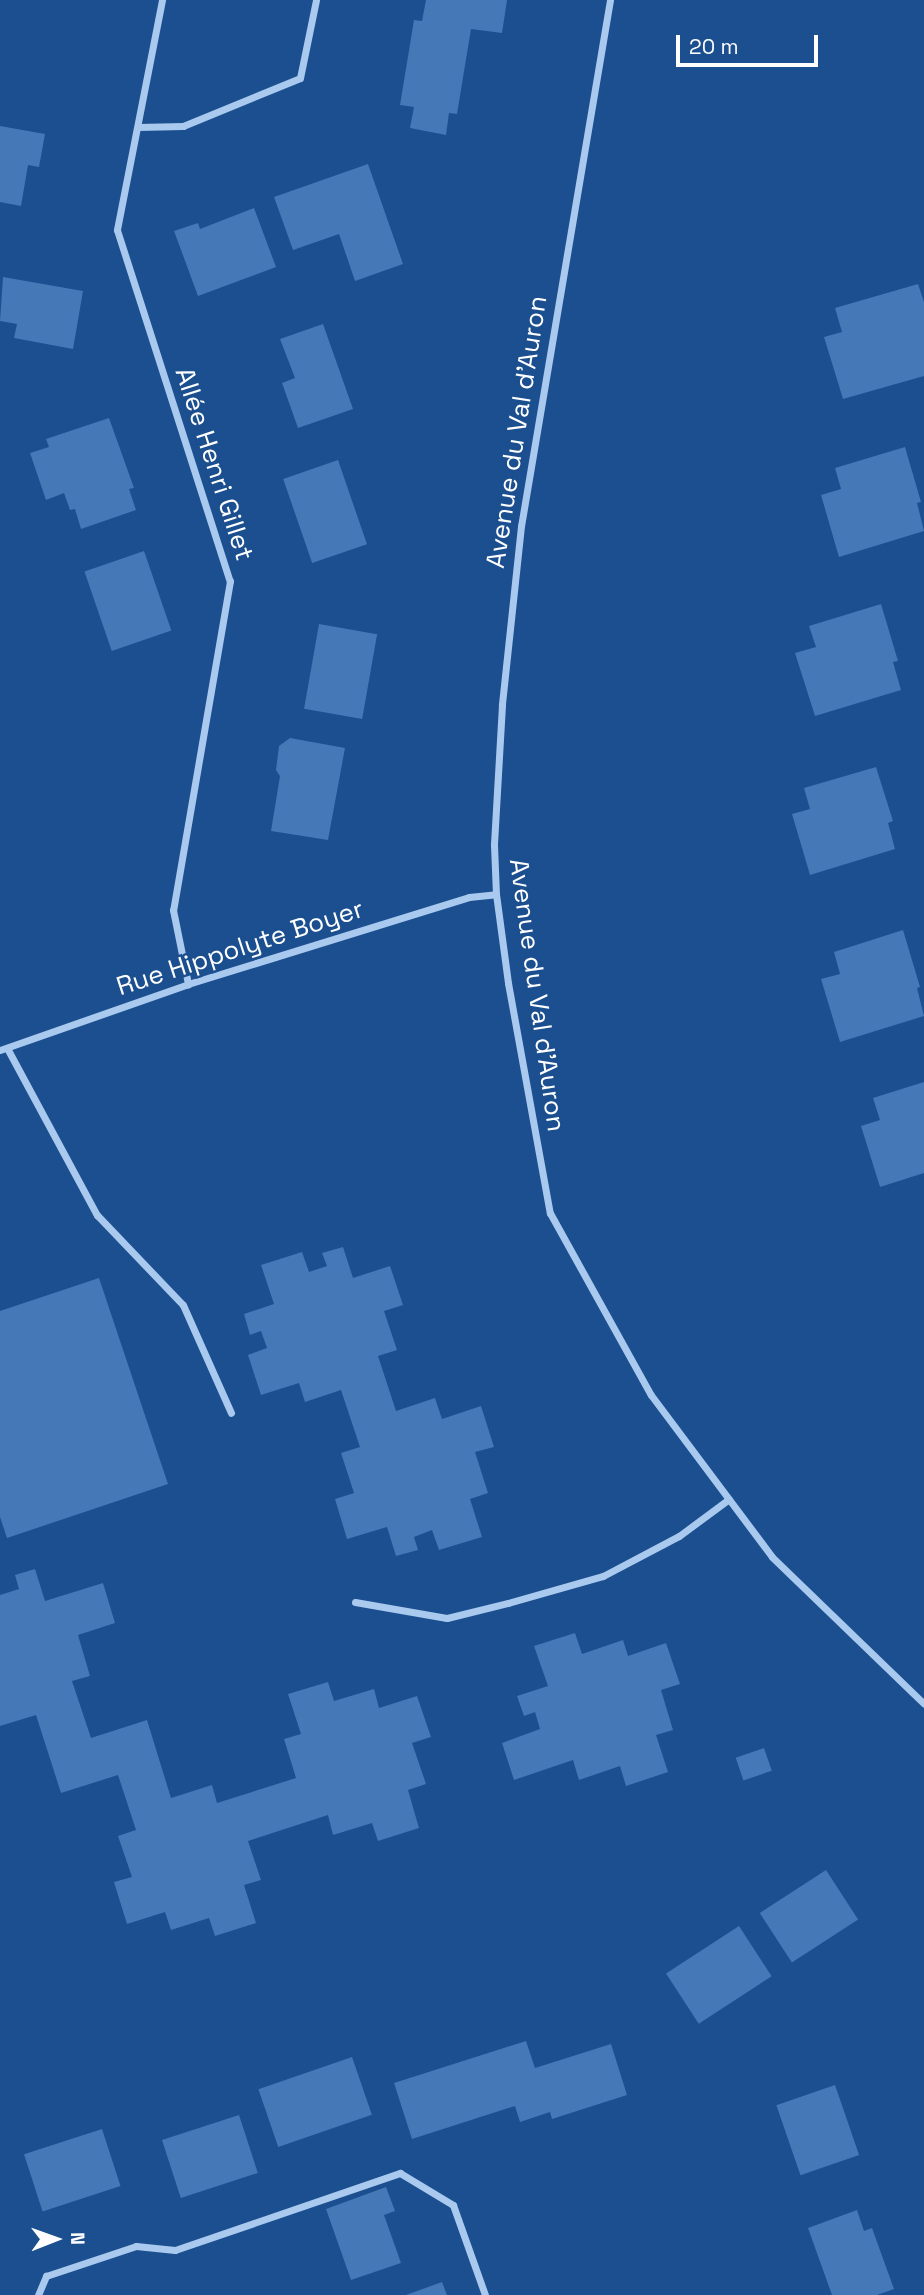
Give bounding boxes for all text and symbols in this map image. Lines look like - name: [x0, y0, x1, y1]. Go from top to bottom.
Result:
- scale bar: [679, 21, 821, 65]
- text: 20 m: [689, 33, 739, 60]
- street label: Avenue du Val d'Auron: [480, 293, 554, 571]
- street label: Allée Henri Gillet: [168, 364, 260, 564]
- street label: Avenue du Val d'Auron: [502, 856, 572, 1134]
- street label: Rue Hippolyte Boyer: [113, 893, 367, 1003]
- north arrow: [21, 2204, 91, 2274]
- text: N: [65, 2232, 90, 2245]

